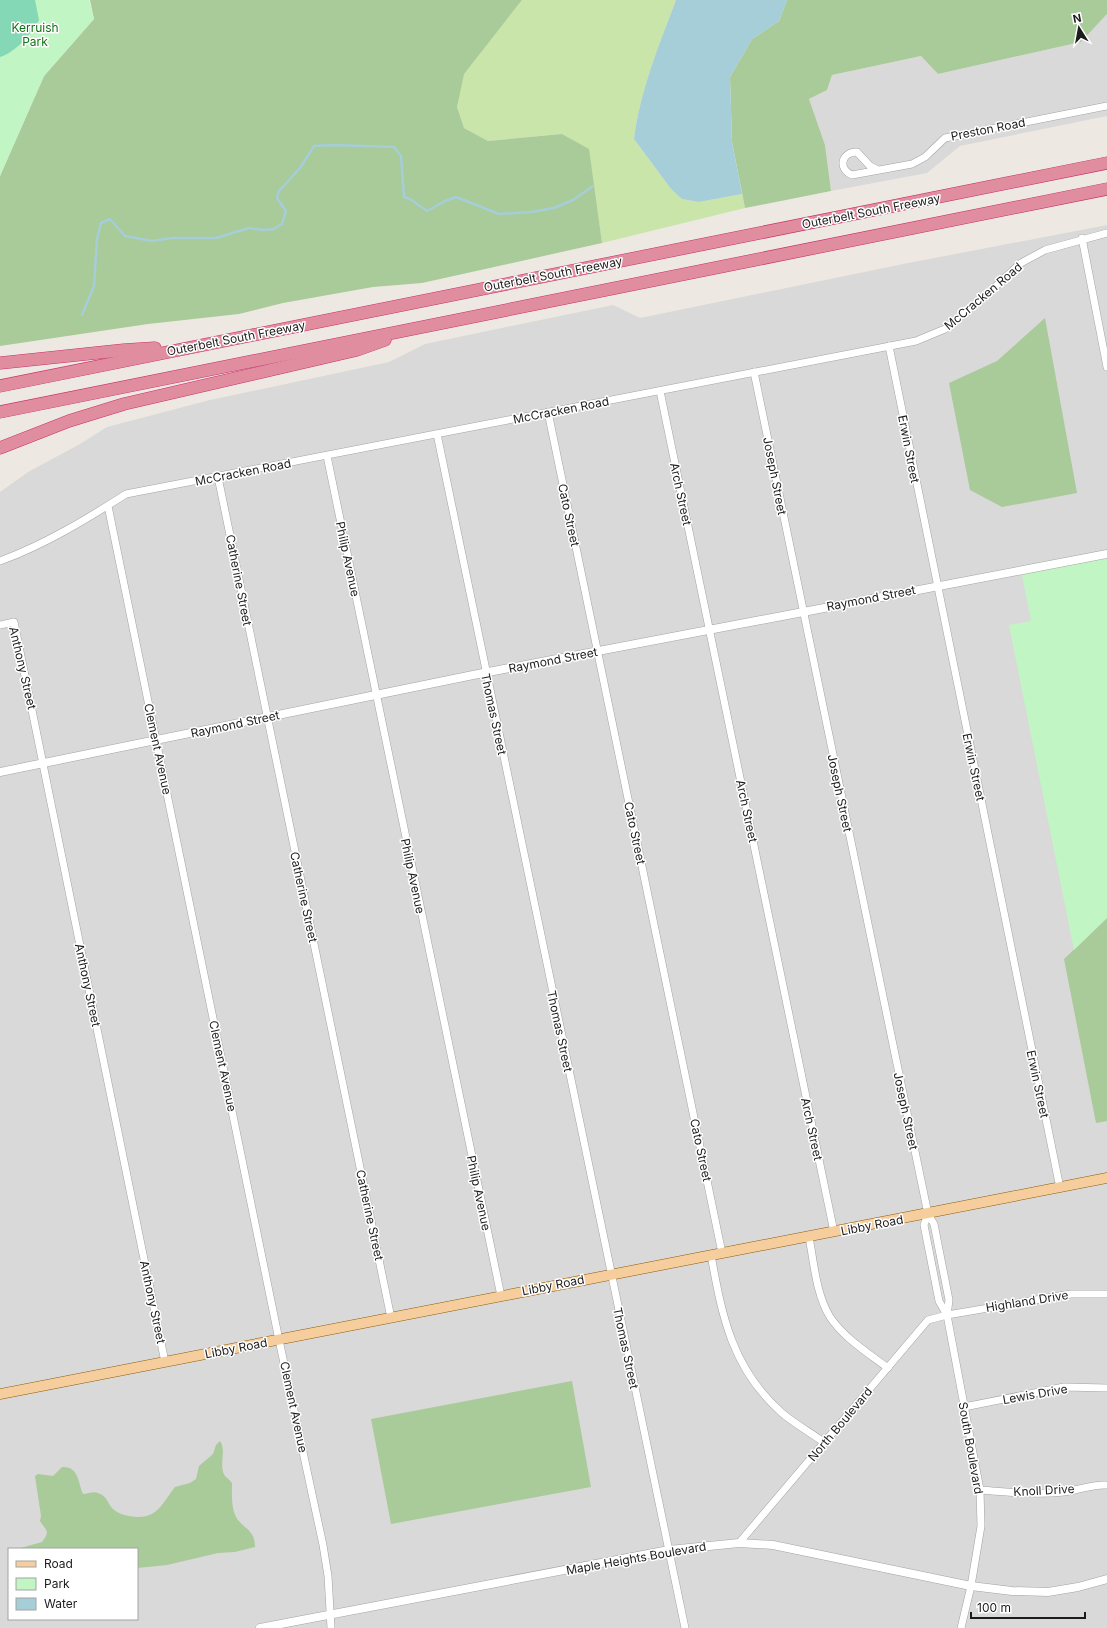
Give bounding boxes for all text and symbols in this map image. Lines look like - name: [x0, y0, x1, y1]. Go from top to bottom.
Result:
- north arrow: [1059, 8, 1099, 48]
- text: N: [1072, 11, 1083, 26]
- park label: Kerruish Park: [11, 20, 59, 49]
- street label: Preston Road: [949, 114, 1027, 144]
- street label: Outerbelt South Freeway: [800, 190, 942, 232]
- street label: Outerbelt South Freeway: [482, 253, 624, 295]
- street label: McCracken Road: [941, 259, 1025, 333]
- street label: Outerbelt South Freeway: [165, 317, 307, 359]
- street label: McCracken Road: [512, 393, 610, 427]
- street label: Erwin Street: [895, 414, 923, 484]
- street label: Joseph Street: [760, 436, 790, 516]
- street label: McCracken Road: [194, 455, 292, 489]
- street label: Arch Street: [667, 461, 695, 527]
- street label: Cato Street: [555, 482, 583, 548]
- street label: Philip Avenue: [333, 520, 363, 598]
- street label: Catherine Street: [223, 533, 255, 627]
- street label: Raymond Street: [825, 582, 917, 614]
- street label: Anthony Street: [6, 625, 40, 711]
- street label: Raymond Street: [507, 644, 599, 676]
- street label: Thomas Street: [478, 672, 510, 756]
- street label: Clement Avenue: [141, 702, 175, 796]
- street label: Raymond Street: [189, 707, 281, 741]
- street label: Erwin Street: [960, 732, 989, 802]
- street label: Joseph Street: [824, 753, 856, 833]
- street label: Arch Street: [733, 778, 761, 844]
- street label: Cato Street: [621, 800, 649, 866]
- street label: Philip Avenue: [398, 837, 428, 915]
- street label: Catherine Street: [287, 850, 321, 944]
- street label: Anthony Street: [72, 942, 104, 1028]
- street label: Thomas Street: [544, 989, 576, 1073]
- street label: Clement Avenue: [206, 1019, 240, 1113]
- street label: Erwin Street: [1024, 1049, 1053, 1119]
- street label: Joseph Street: [890, 1071, 922, 1151]
- street label: Arch Street: [798, 1096, 826, 1162]
- street label: Cato Street: [687, 1117, 715, 1183]
- street label: Philip Avenue: [464, 1154, 494, 1232]
- street label: Catherine Street: [353, 1168, 387, 1262]
- street label: Libby Road: [840, 1212, 904, 1238]
- street label: Anthony Street: [137, 1259, 169, 1345]
- street label: Libby Road: [521, 1272, 585, 1298]
- street label: Highland Drive: [985, 1287, 1069, 1315]
- street label: Thomas Street: [610, 1306, 642, 1390]
- street label: Libby Road: [204, 1335, 268, 1361]
- street label: Clement Avenue: [277, 1360, 311, 1454]
- street label: Lewis Drive: [1001, 1381, 1069, 1407]
- street label: North Boulevard: [805, 1384, 875, 1464]
- street label: South Boulevard: [956, 1401, 986, 1495]
- street label: Knoll Drive: [1013, 1481, 1075, 1499]
- street label: Maple Heights Boulevard: [565, 1538, 707, 1578]
- legend: [8, 1548, 138, 1620]
- text: Road: [44, 1556, 73, 1571]
- text: Park: [44, 1576, 70, 1591]
- scale bar: [971, 1594, 1085, 1620]
- text: Water: [44, 1596, 78, 1611]
- text: 100 m: [977, 1600, 1011, 1615]

